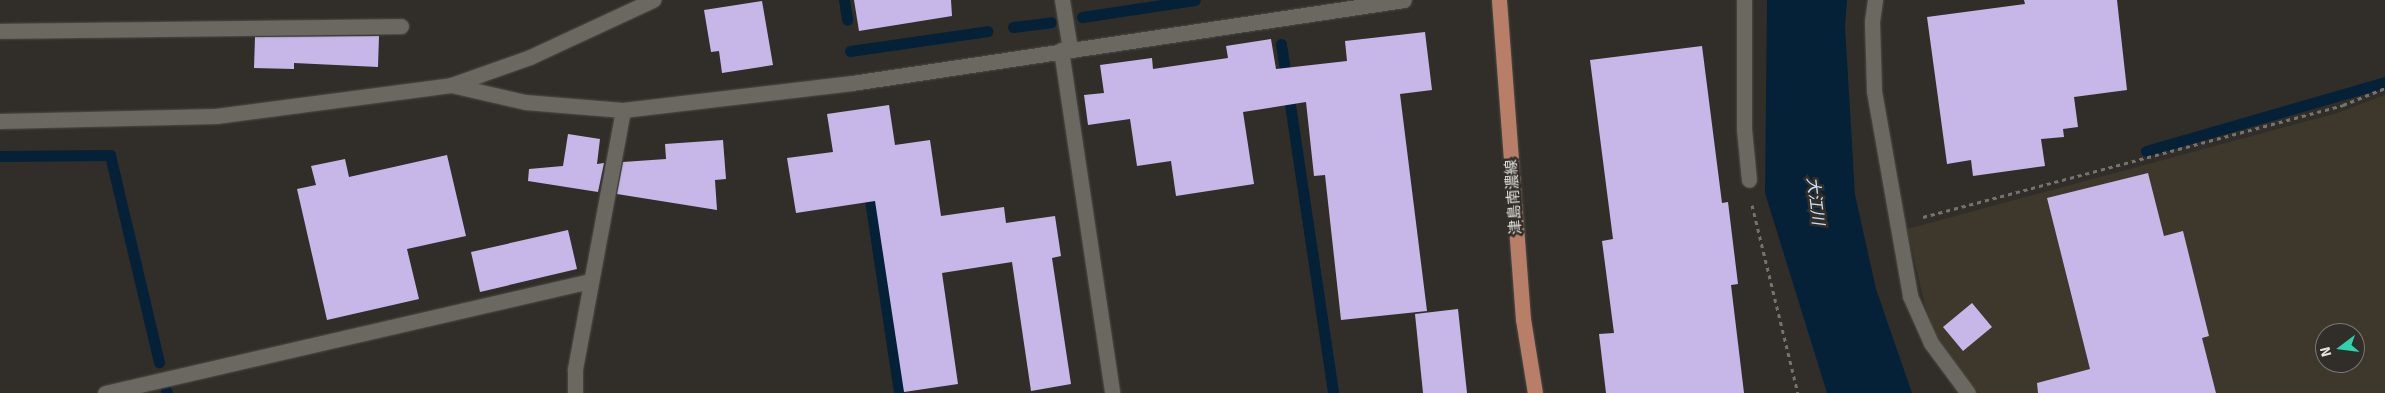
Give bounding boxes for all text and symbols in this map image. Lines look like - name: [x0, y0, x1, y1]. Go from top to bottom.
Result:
- street label: 津島南濃線: [1502, 159, 1526, 235]
- water label: 大江川: [1803, 176, 1827, 226]
- north arrow: [2315, 323, 2365, 373]
- text: N: [2317, 345, 2335, 359]

